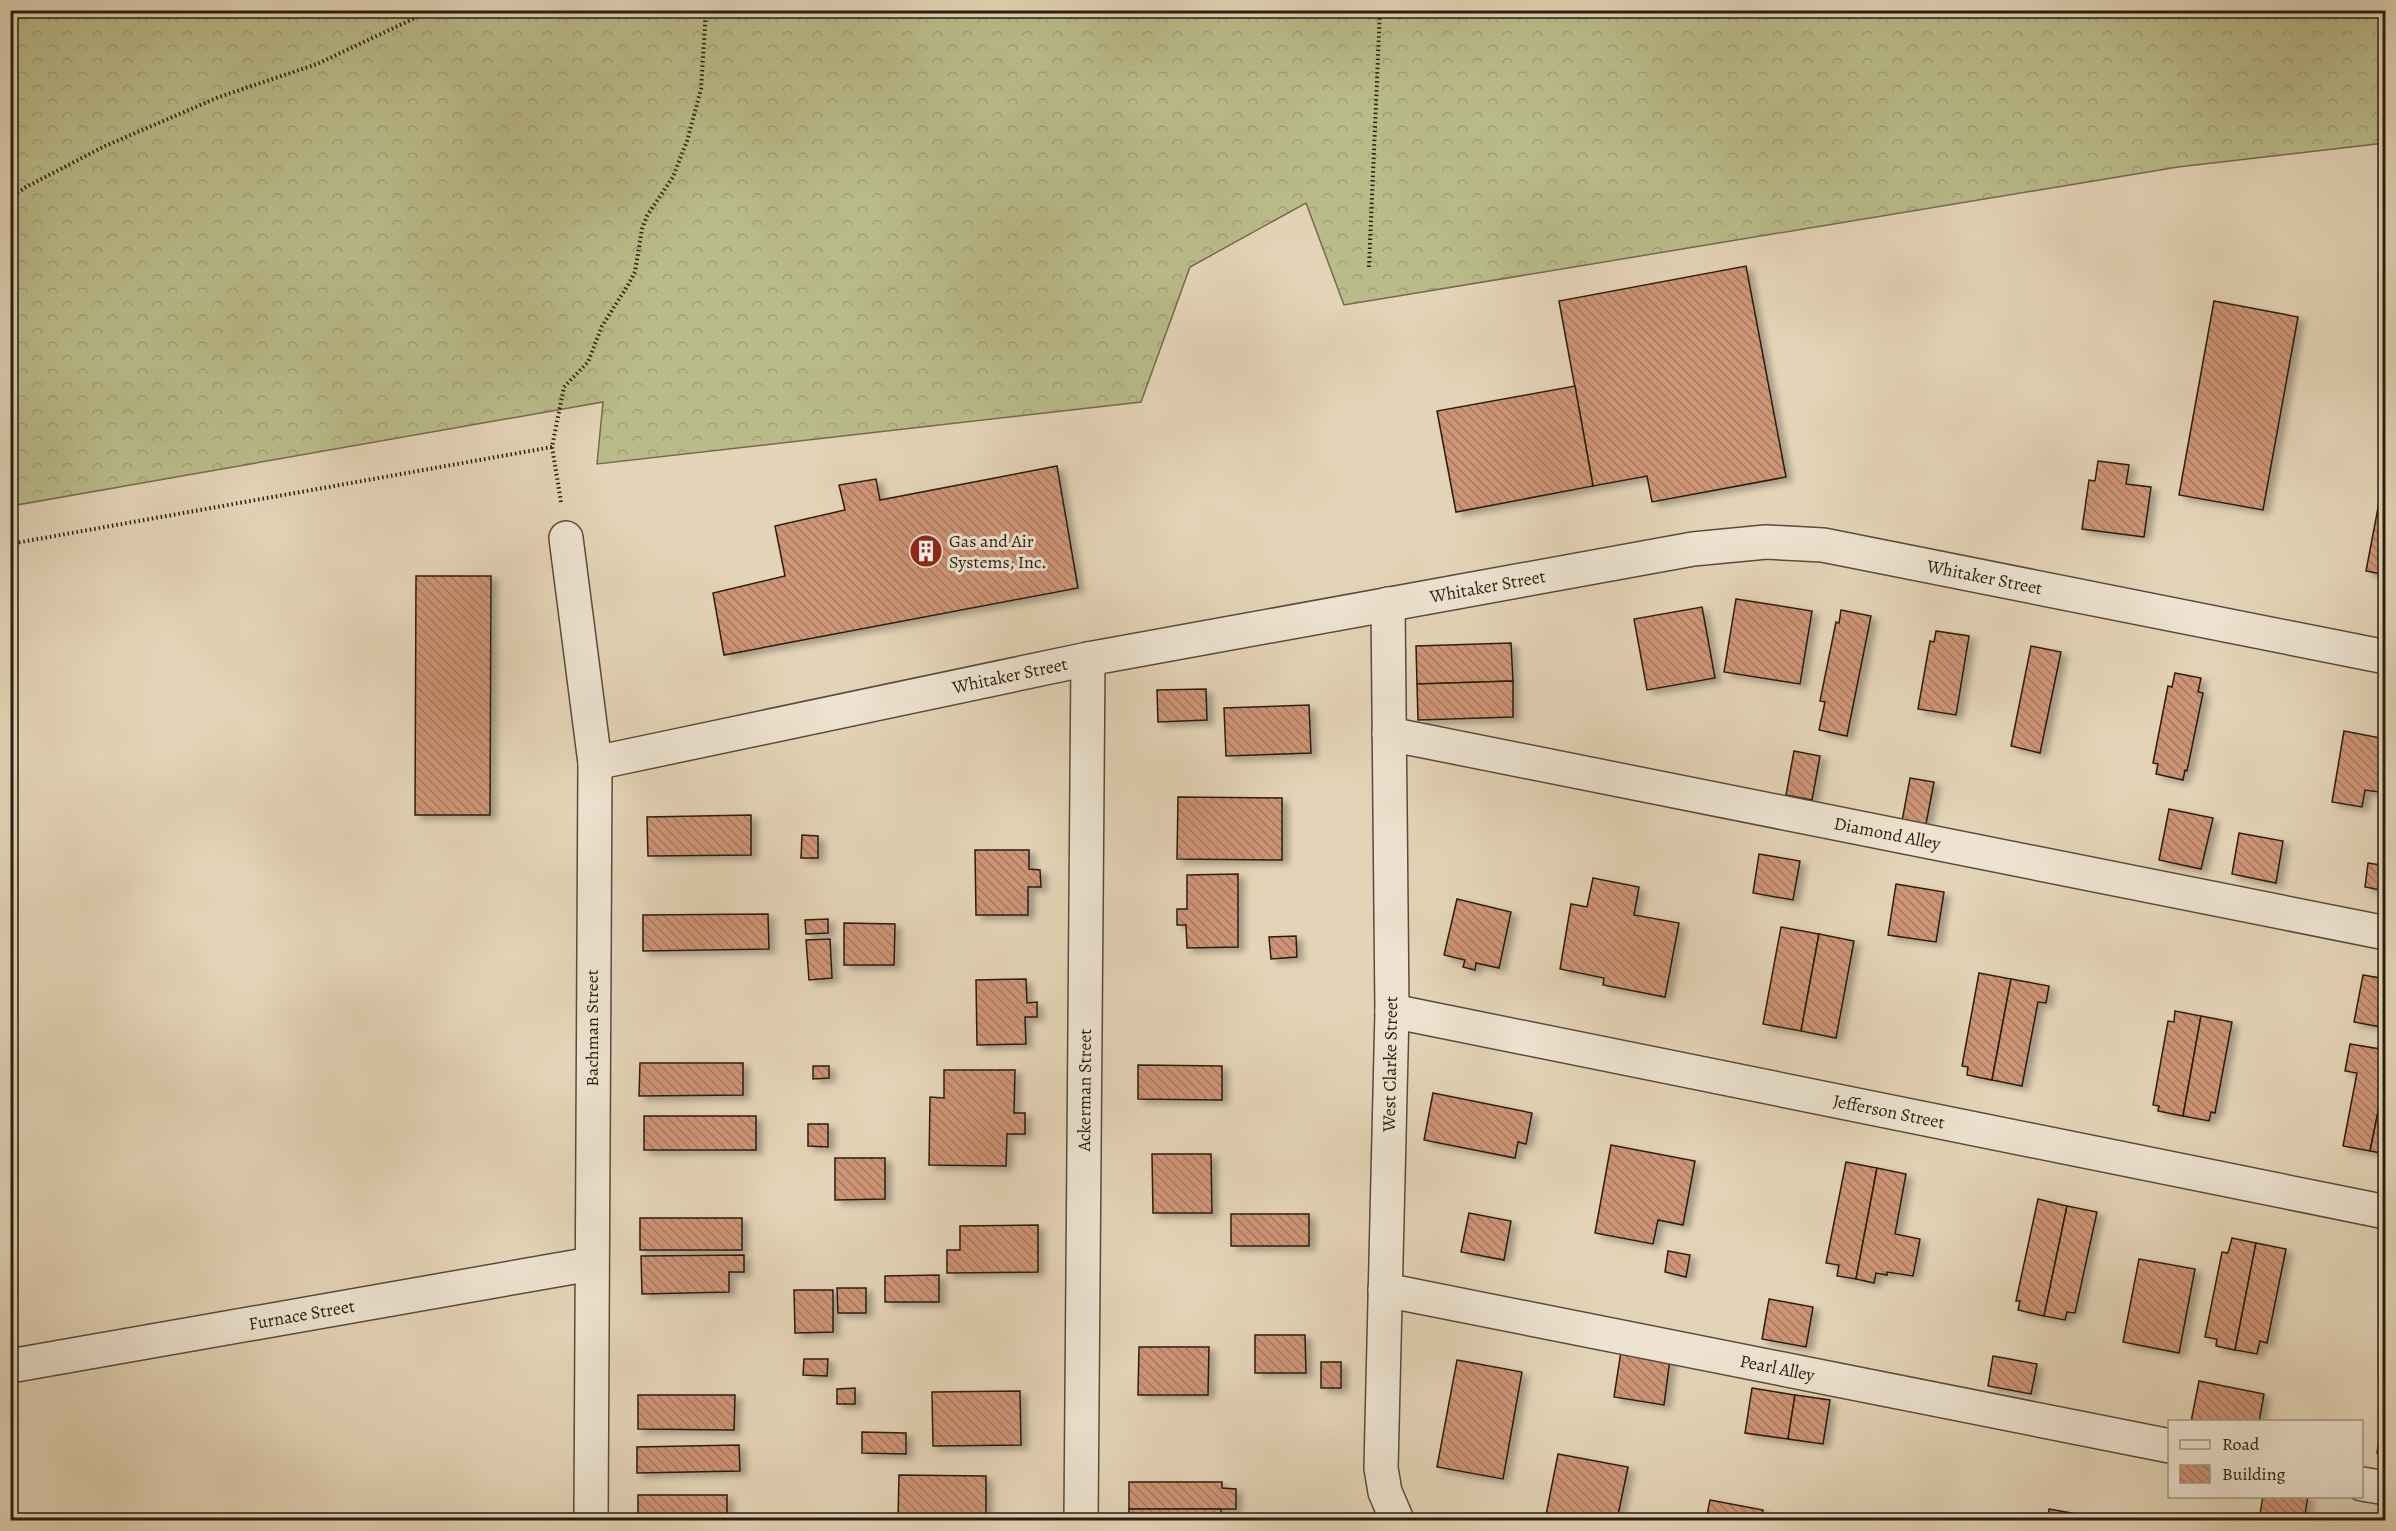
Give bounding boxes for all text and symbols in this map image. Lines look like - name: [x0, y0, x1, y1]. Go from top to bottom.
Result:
- place label: Gas and Air Systems, Inc.: [949, 529, 1047, 574]
- building icon: Gas and Air Systems, Inc.: [908, 533, 944, 569]
- street label: Whitaker Street: [1924, 554, 2044, 600]
- street label: Whitaker Street: [1427, 564, 1547, 609]
- street label: Whitaker Street: [949, 652, 1070, 700]
- street label: Diamond Alley: [1832, 811, 1944, 856]
- street label: Bachman Street: [580, 969, 604, 1087]
- street label: West Clarke Street: [1377, 996, 1403, 1133]
- street label: Ackerman Street: [1072, 1029, 1097, 1152]
- street label: Jefferson Street: [1831, 1089, 1947, 1134]
- street label: Furnace Street: [247, 1294, 357, 1336]
- street label: Pearl Alley: [1738, 1349, 1818, 1387]
- legend: [2168, 1420, 2363, 1498]
- text: Road: [2222, 1432, 2260, 1456]
- text: Building: [2222, 1462, 2286, 1486]

